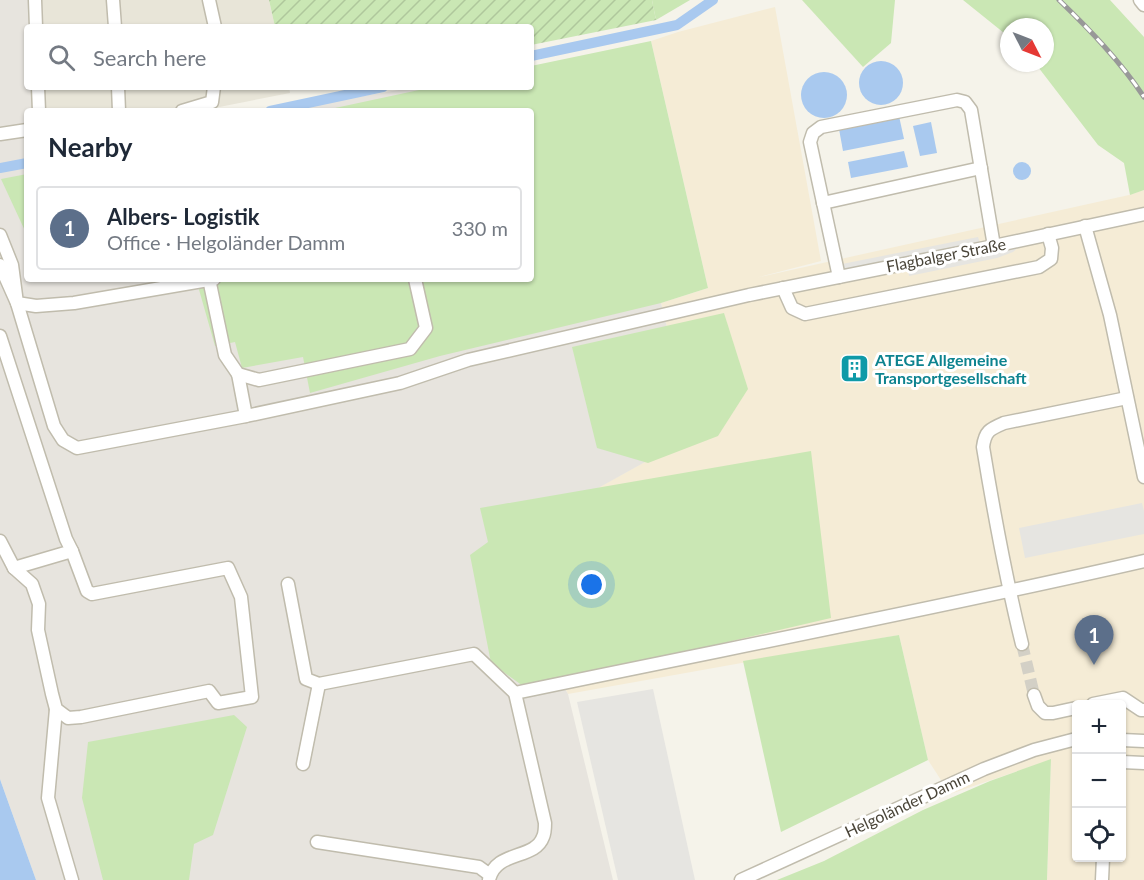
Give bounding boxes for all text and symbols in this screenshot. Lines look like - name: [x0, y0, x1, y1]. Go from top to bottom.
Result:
- north arrow: [1000, 18, 1054, 72]
- search box: [24, 24, 534, 90]
- icon: search: [45, 41, 78, 74]
- text: Search here: [93, 44, 206, 71]
- text: Nearby: [48, 131, 133, 163]
- text: Albers- Logistik: [107, 203, 260, 230]
- text: 1: [64, 216, 75, 240]
- text: 330 m: [452, 216, 508, 240]
- text: Office · Helgoländer Damm: [107, 230, 345, 254]
- street label: Flagbalger Straße: [885, 234, 1007, 275]
- place label: ATEGE Allgemeine Transportgesellschaft: [874, 350, 1027, 387]
- building icon: ATEGE Allgemeine Transportgesellschaft: [838, 353, 870, 385]
- your location: [577, 570, 606, 599]
- pin: 1: [1074, 616, 1114, 665]
- map controls: [1072, 700, 1126, 862]
- button: +: [1072, 700, 1126, 754]
- button: −: [1072, 754, 1126, 808]
- street label: Helgoländer Damm: [841, 766, 972, 841]
- button: locate: [1072, 808, 1126, 862]

